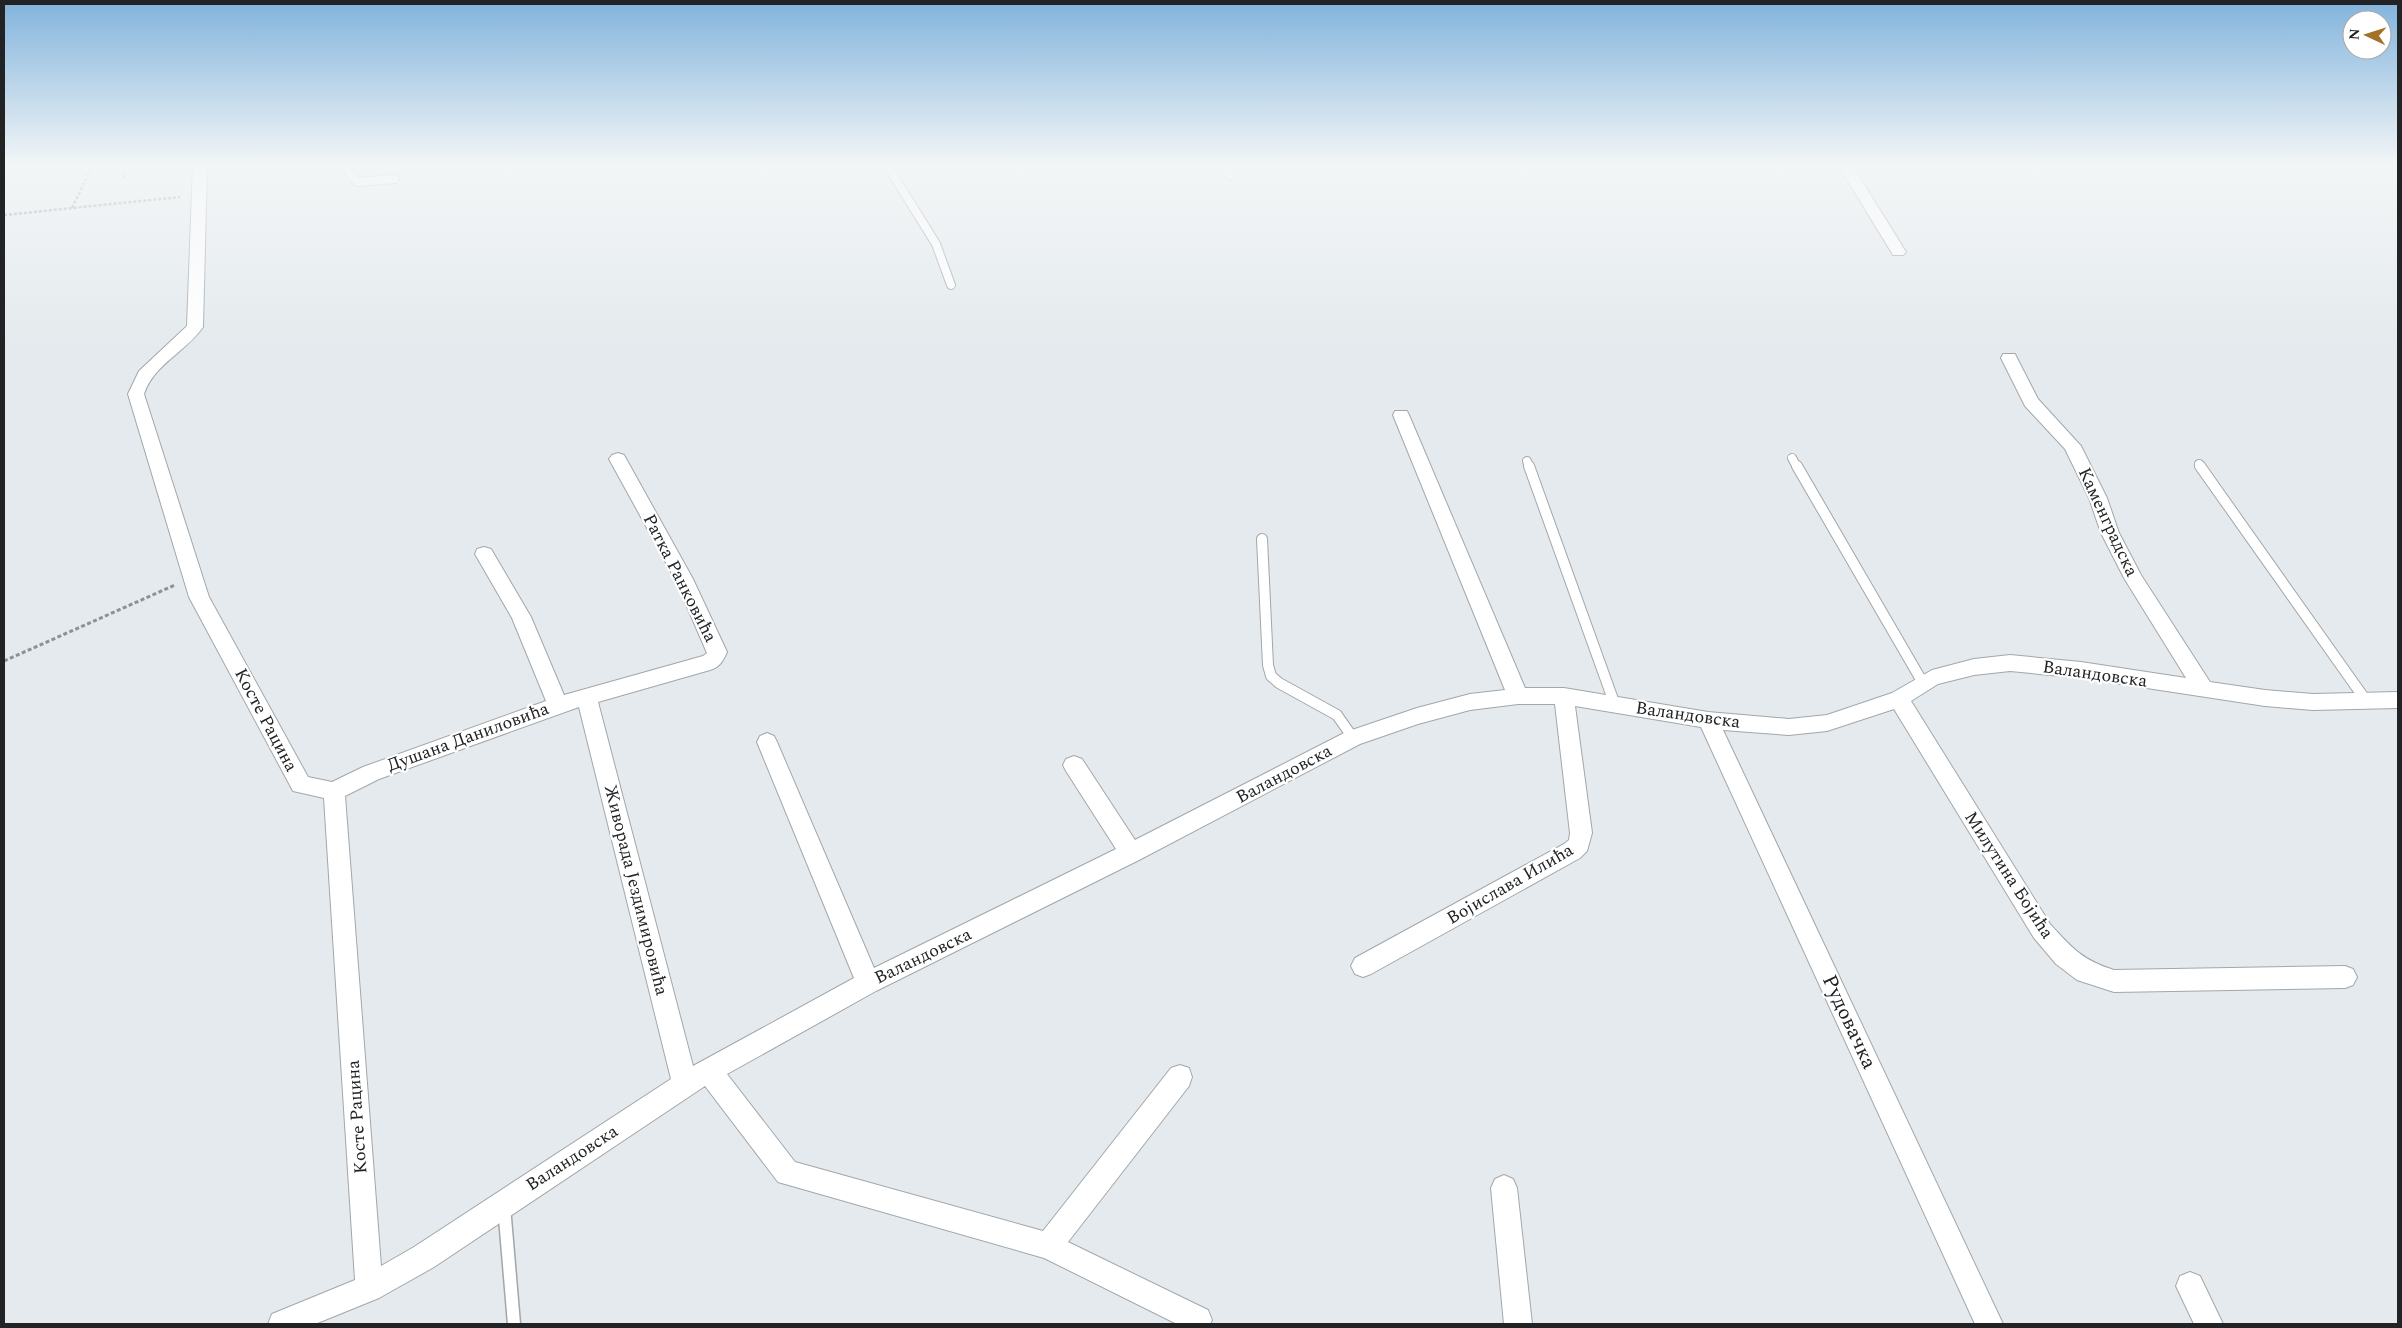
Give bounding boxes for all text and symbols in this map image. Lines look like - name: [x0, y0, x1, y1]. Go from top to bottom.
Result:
- north arrow: [2342, 10, 2392, 60]
- text: N: [2344, 28, 2365, 41]
- street label: Каменградска: [2071, 463, 2145, 581]
- street label: Ратка Ранковића: [636, 509, 724, 647]
- street label: Валандовска: [2041, 653, 2149, 695]
- street label: Косте Рацина: [227, 663, 305, 777]
- street label: Валандовска: [1634, 694, 1742, 736]
- street label: Душана Даниловића: [383, 695, 553, 779]
- street label: Валандовска: [1231, 737, 1337, 811]
- street label: Живорада Јездимировића: [597, 782, 675, 998]
- street label: Милутина Бојића: [1958, 806, 2061, 944]
- street label: Војислава Илића: [1441, 837, 1579, 931]
- street label: Валандовска: [870, 921, 976, 991]
- street label: Рудовачка: [1813, 969, 1885, 1075]
- street label: Косте Рацина: [340, 1059, 374, 1175]
- street label: Валандовска: [520, 1118, 624, 1198]

